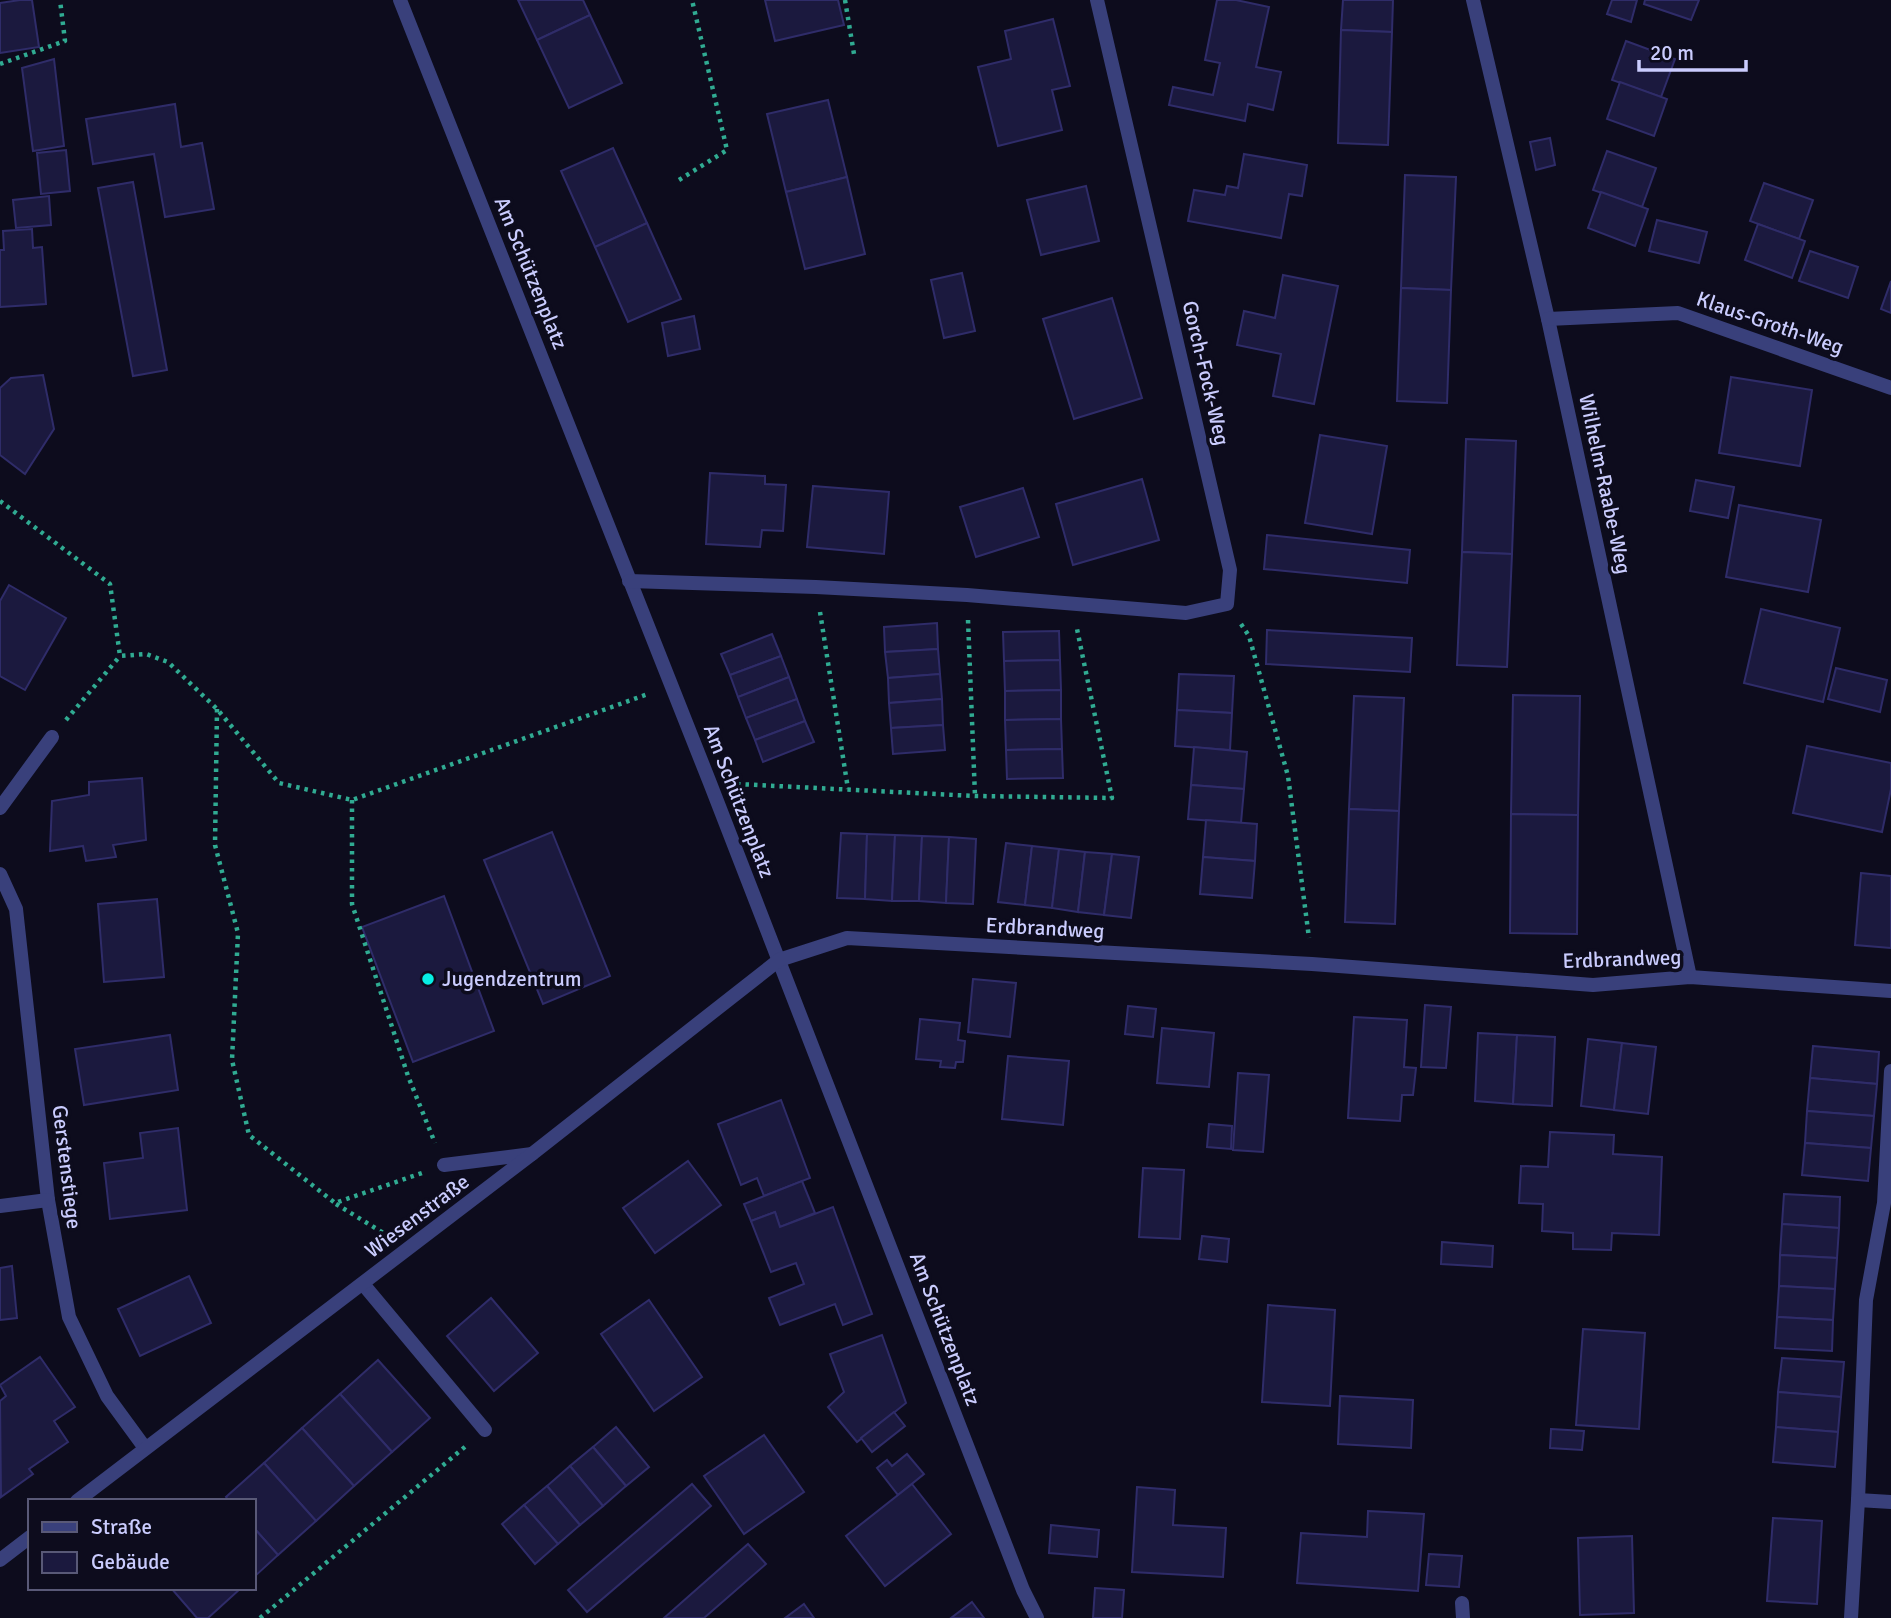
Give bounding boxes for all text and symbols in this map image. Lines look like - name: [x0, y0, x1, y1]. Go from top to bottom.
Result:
- scale bar: [1639, 28, 1746, 72]
- text: 20 m: [1650, 40, 1694, 66]
- street label: Am Schützenplatz: [489, 193, 573, 353]
- street label: Klaus-Groth-Weg: [1693, 286, 1847, 360]
- street label: Gorch-Fock-Weg: [1177, 298, 1235, 448]
- street label: Wilhelm-Raabe-Weg: [1573, 392, 1637, 576]
- street label: Am Schützenplatz: [698, 721, 780, 881]
- street label: Erdbrandweg: [985, 912, 1105, 944]
- street label: Erdbrandweg: [1562, 944, 1682, 974]
- place label: Jugendzentrum: [442, 966, 581, 992]
- marker: Jugendzentrum: [420, 971, 436, 987]
- street label: Gerstenstiege: [47, 1104, 87, 1230]
- street label: Wiesenstraße: [360, 1168, 474, 1264]
- street label: Am Schützenplatz: [904, 1249, 986, 1409]
- legend: [28, 1499, 256, 1590]
- text: Straße: [91, 1514, 152, 1540]
- text: Gebäude: [91, 1549, 170, 1575]

